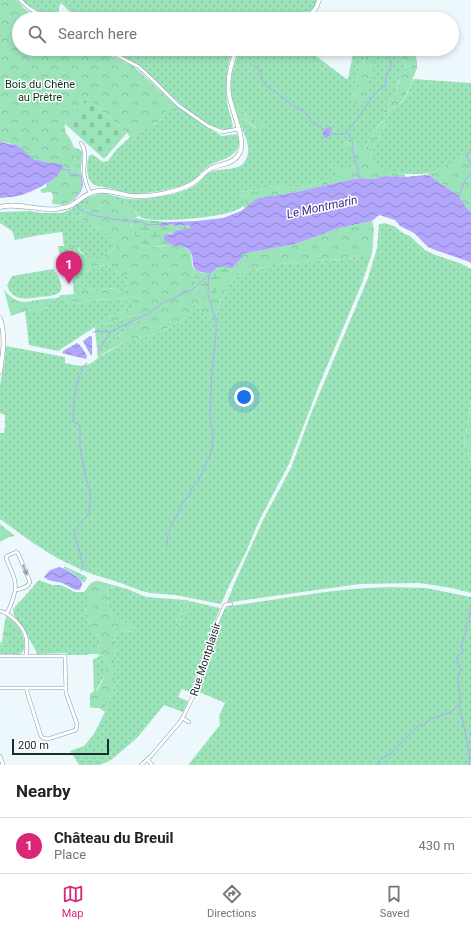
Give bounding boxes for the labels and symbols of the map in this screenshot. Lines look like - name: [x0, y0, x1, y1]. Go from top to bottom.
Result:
- park label: Bois du Chêne au Prêtre: [5, 78, 75, 104]
- water label: Le Montmarin: [285, 193, 359, 221]
- pin: 1: [56, 251, 82, 284]
- your location: [234, 387, 254, 407]
- one-way arrow: [22, 564, 28, 576]
- street label: Rue Montplaisir: [187, 620, 224, 698]
- scale bar: [12, 737, 109, 756]

